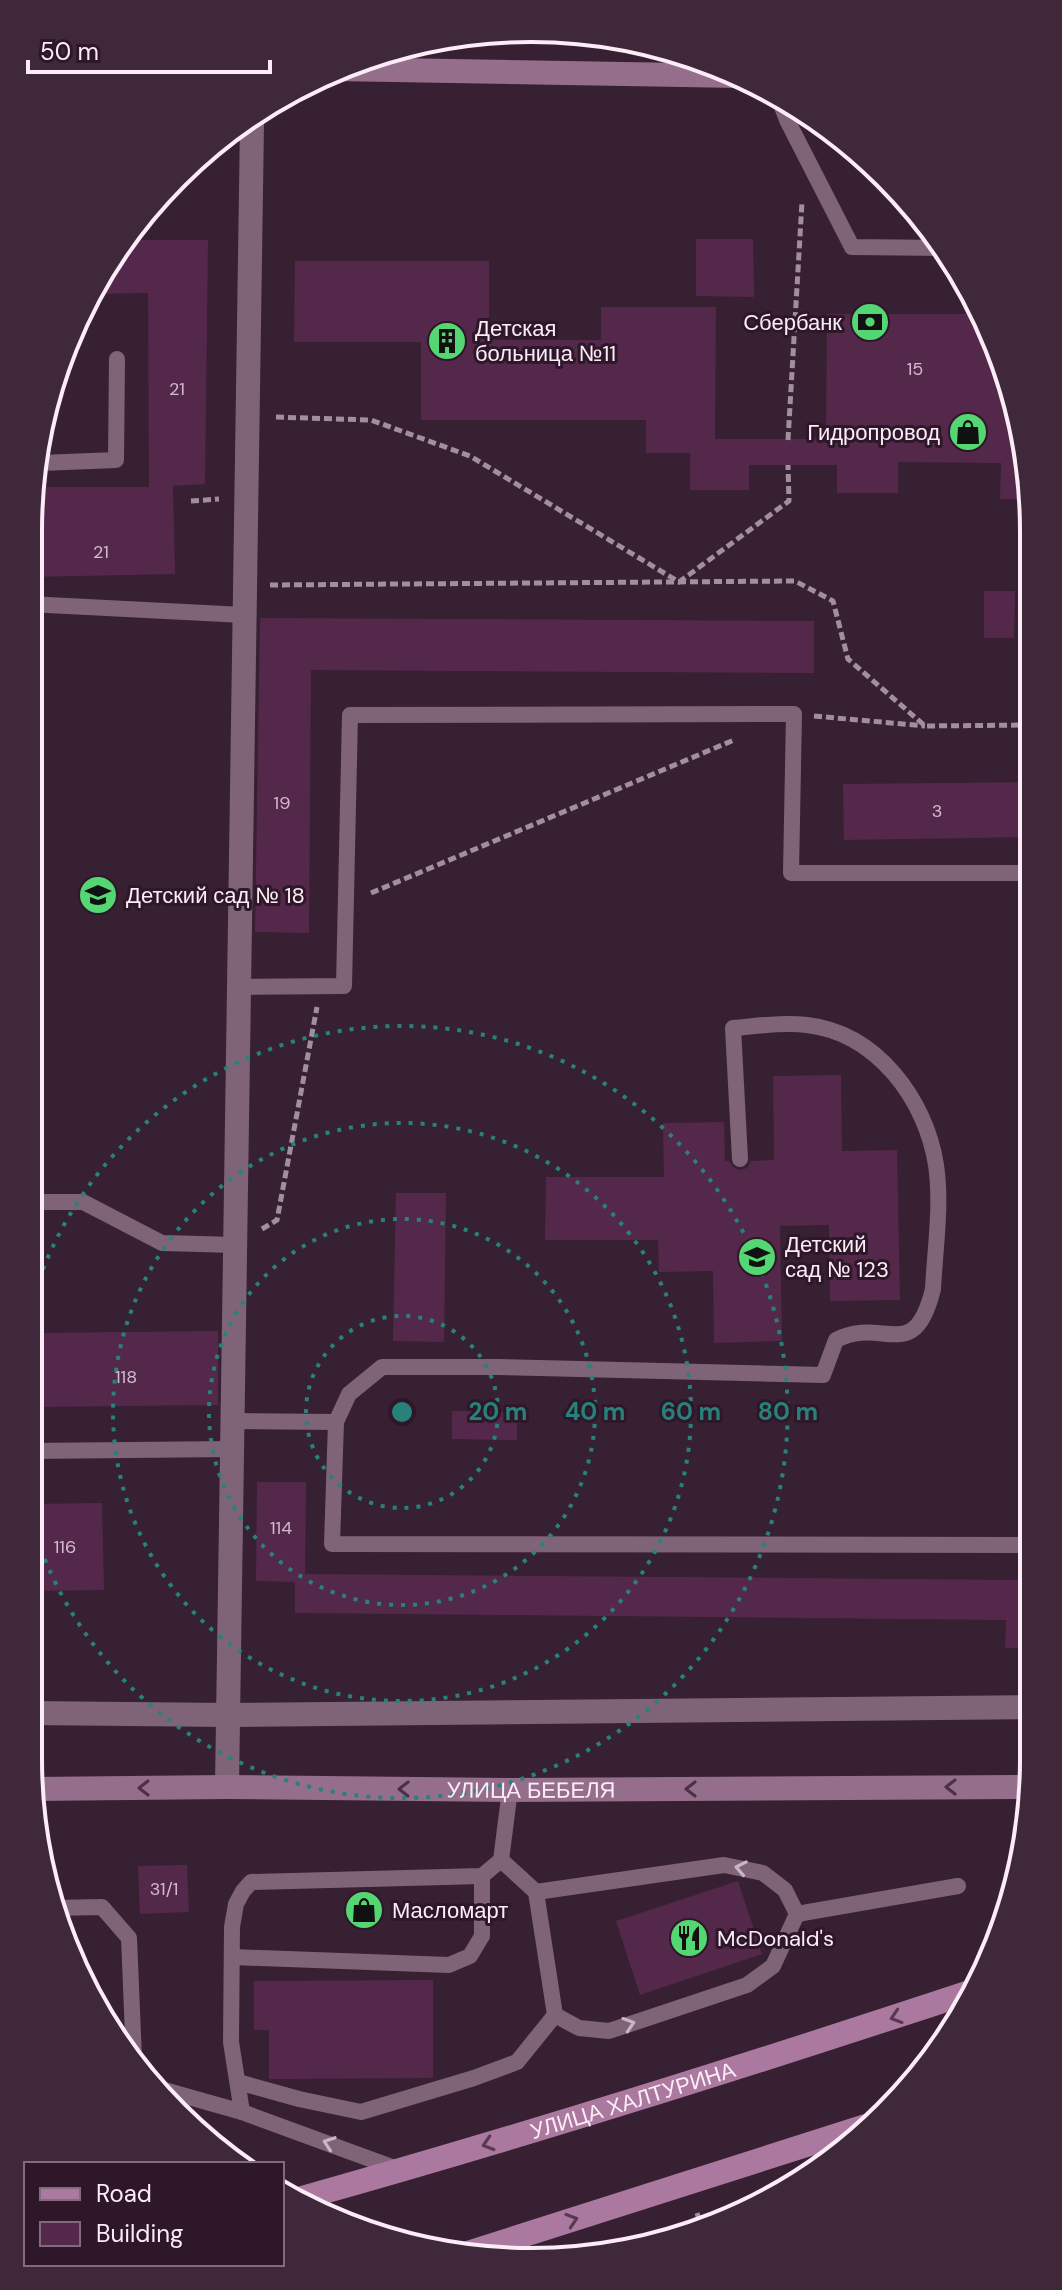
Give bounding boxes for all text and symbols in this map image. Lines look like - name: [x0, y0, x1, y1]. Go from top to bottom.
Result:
- scale bar: [28, 24, 270, 74]
- text: 50 m: [40, 36, 99, 67]
- bank icon: Сбербанк: [849, 301, 891, 343]
- place label: Сбербанк: [743, 308, 842, 337]
- place label: Детская больница №11: [475, 314, 616, 368]
- building icon: Детская больница №11: [426, 320, 468, 362]
- house number: 15: [907, 357, 923, 381]
- house number: 21: [169, 377, 185, 401]
- shop icon: Гидропровод: [947, 411, 989, 453]
- place label: Гидропровод: [807, 418, 940, 447]
- house number: 21: [93, 540, 109, 564]
- house number: 19: [274, 791, 290, 815]
- house number: 3: [932, 799, 942, 823]
- school or university icon: Детский сад № 18: [77, 874, 119, 916]
- place label: Детский сад № 18: [126, 881, 305, 910]
- place label: Детский сад № 123: [785, 1230, 889, 1284]
- school or university icon: Детский сад № 123: [736, 1236, 778, 1278]
- house number: 118: [115, 1365, 137, 1389]
- text: 20 m: [469, 1396, 527, 1427]
- text: 40 m: [565, 1396, 625, 1427]
- text: 60 m: [661, 1396, 721, 1427]
- text: 80 m: [758, 1396, 818, 1427]
- centre of rings: [388, 1398, 416, 1426]
- house number: 114: [270, 1516, 292, 1540]
- house number: 116: [54, 1535, 76, 1559]
- street label: УЛИЦА БЕБЕЛЯ: [446, 1775, 616, 1805]
- one-way arrow: [944, 1778, 957, 1796]
- one-way arrow: [137, 1779, 150, 1796]
- one-way arrow: [397, 1780, 410, 1797]
- one-way arrow: [684, 1780, 697, 1798]
- one-way arrow: [734, 1861, 747, 1878]
- house number: 31/1: [150, 1877, 178, 1901]
- shop icon: Масломарт: [343, 1889, 385, 1931]
- place label: Масломарт: [392, 1896, 508, 1925]
- restaurant icon: McDonald's: [668, 1917, 710, 1959]
- place label: McDonald's: [717, 1924, 834, 1953]
- one-way arrow: [890, 2007, 904, 2023]
- one-way arrow: [621, 2018, 635, 2034]
- street label: УЛИЦА ХАЛТУРИНА: [527, 2055, 739, 2146]
- one-way arrow: [481, 2135, 495, 2151]
- one-way arrow: [322, 2136, 336, 2152]
- legend: [24, 2162, 284, 2266]
- text: Road: [96, 2178, 152, 2209]
- one-way arrow: [565, 2213, 578, 2229]
- text: Building: [96, 2218, 183, 2249]

